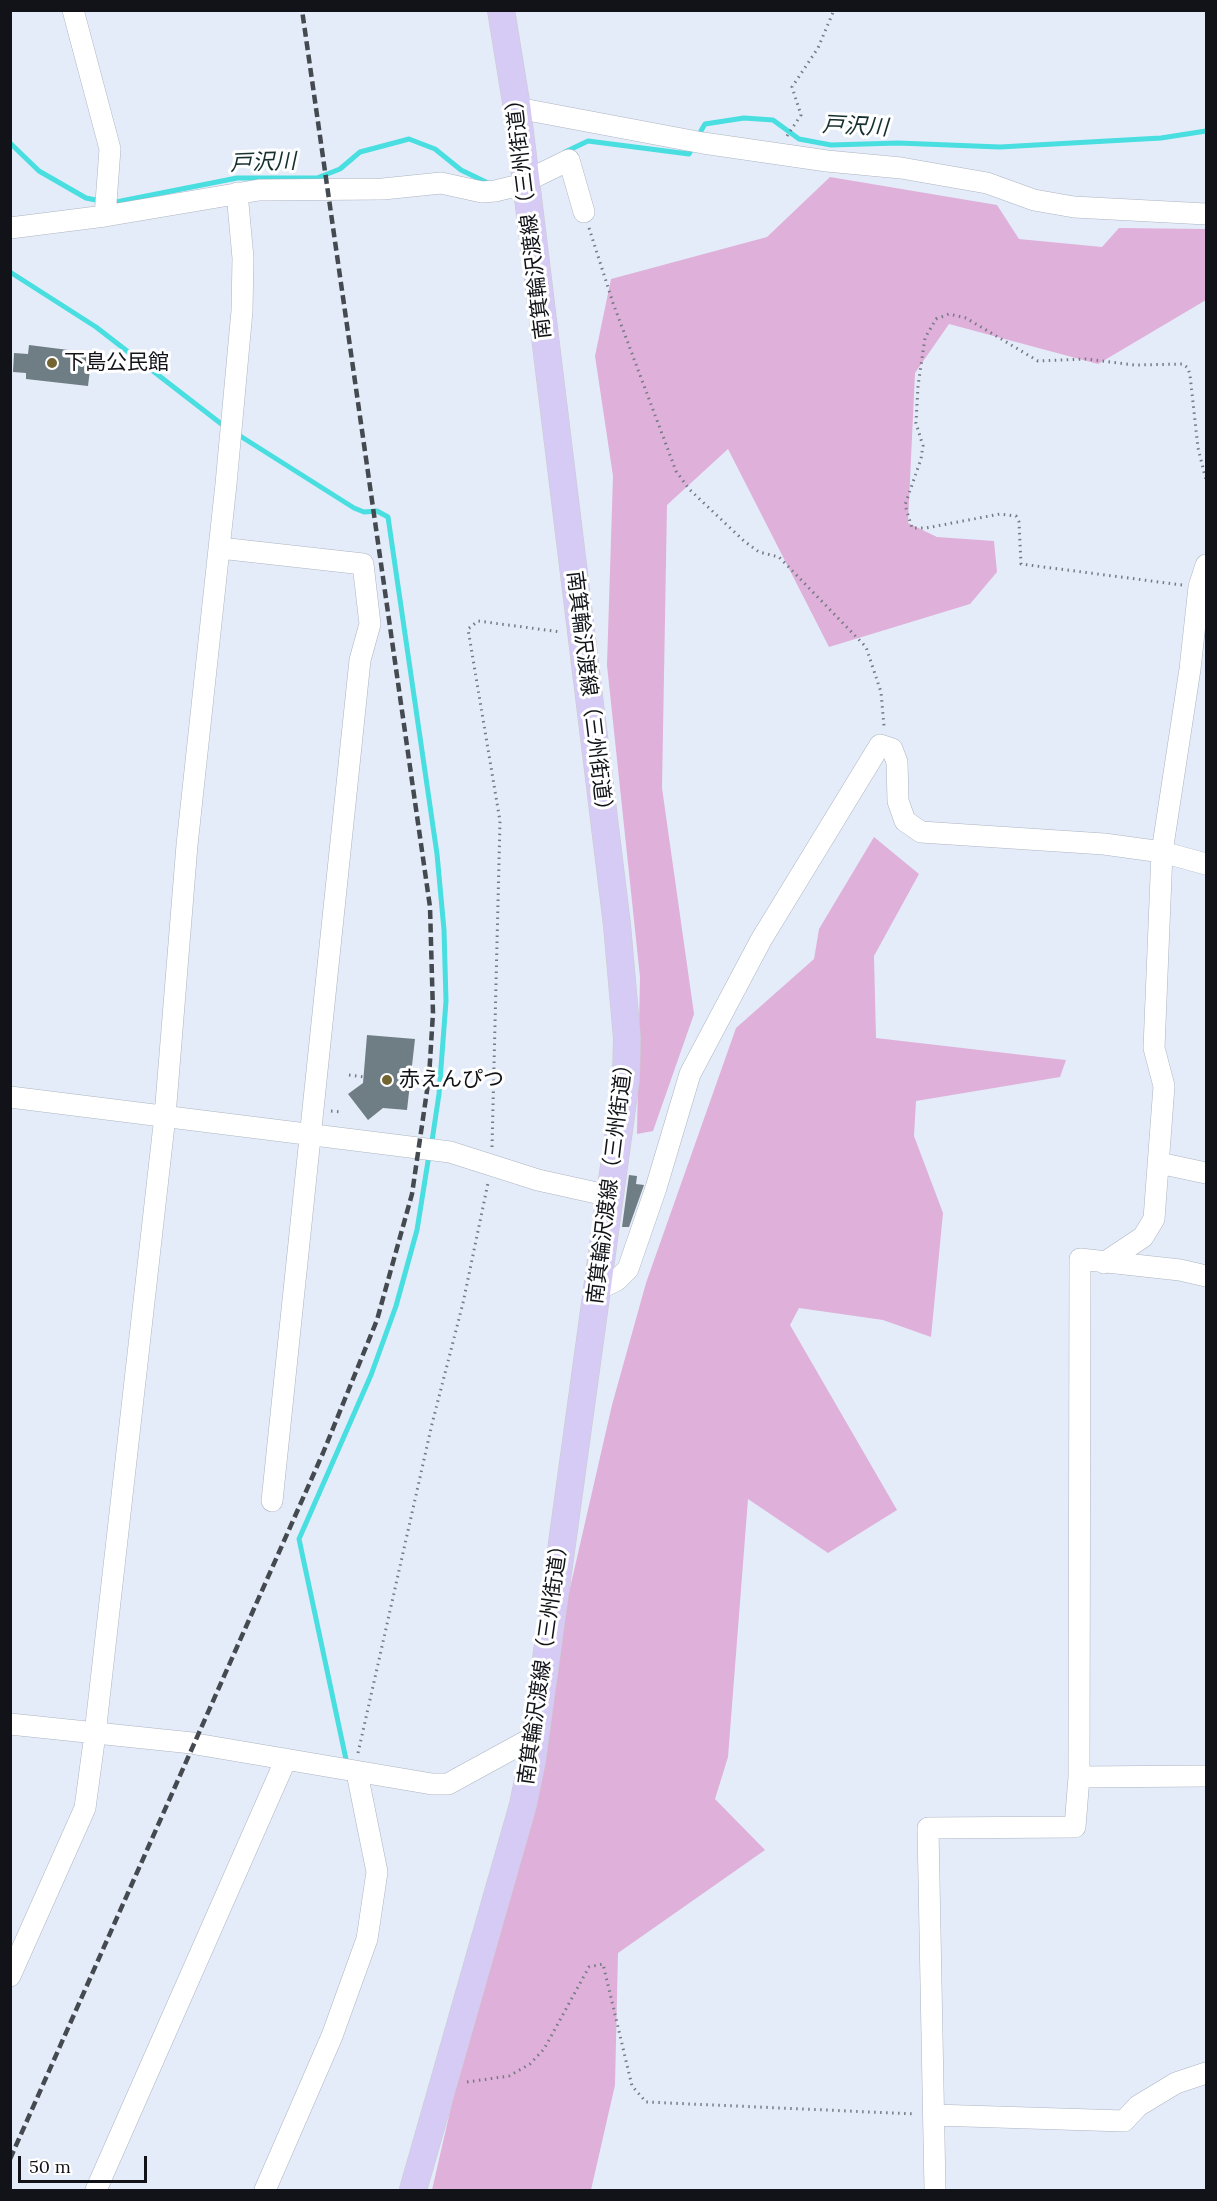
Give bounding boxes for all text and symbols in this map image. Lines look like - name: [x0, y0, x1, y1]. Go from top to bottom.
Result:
- street label: 南箕輪沢渡線（三州街道）: [501, 87, 557, 341]
- water label: 戸沢川: [821, 112, 889, 142]
- water label: 戸沢川: [230, 149, 296, 177]
- place label: 下島公民館: [64, 350, 169, 376]
- marker: 下島公民館: [45, 356, 59, 370]
- street label: 南箕輪沢渡線（三州街道）: [561, 569, 617, 823]
- street label: 南箕輪沢渡線（三州街道）: [583, 1052, 639, 1306]
- place label: 赤えんぴつ: [399, 1067, 504, 1093]
- marker: 赤えんぴつ: [380, 1073, 394, 1087]
- street label: 南箕輪沢渡線（三州街道）: [514, 1533, 574, 1787]
- scale bar: [21, 2144, 150, 2182]
- text: 50 m: [29, 2155, 71, 2178]

